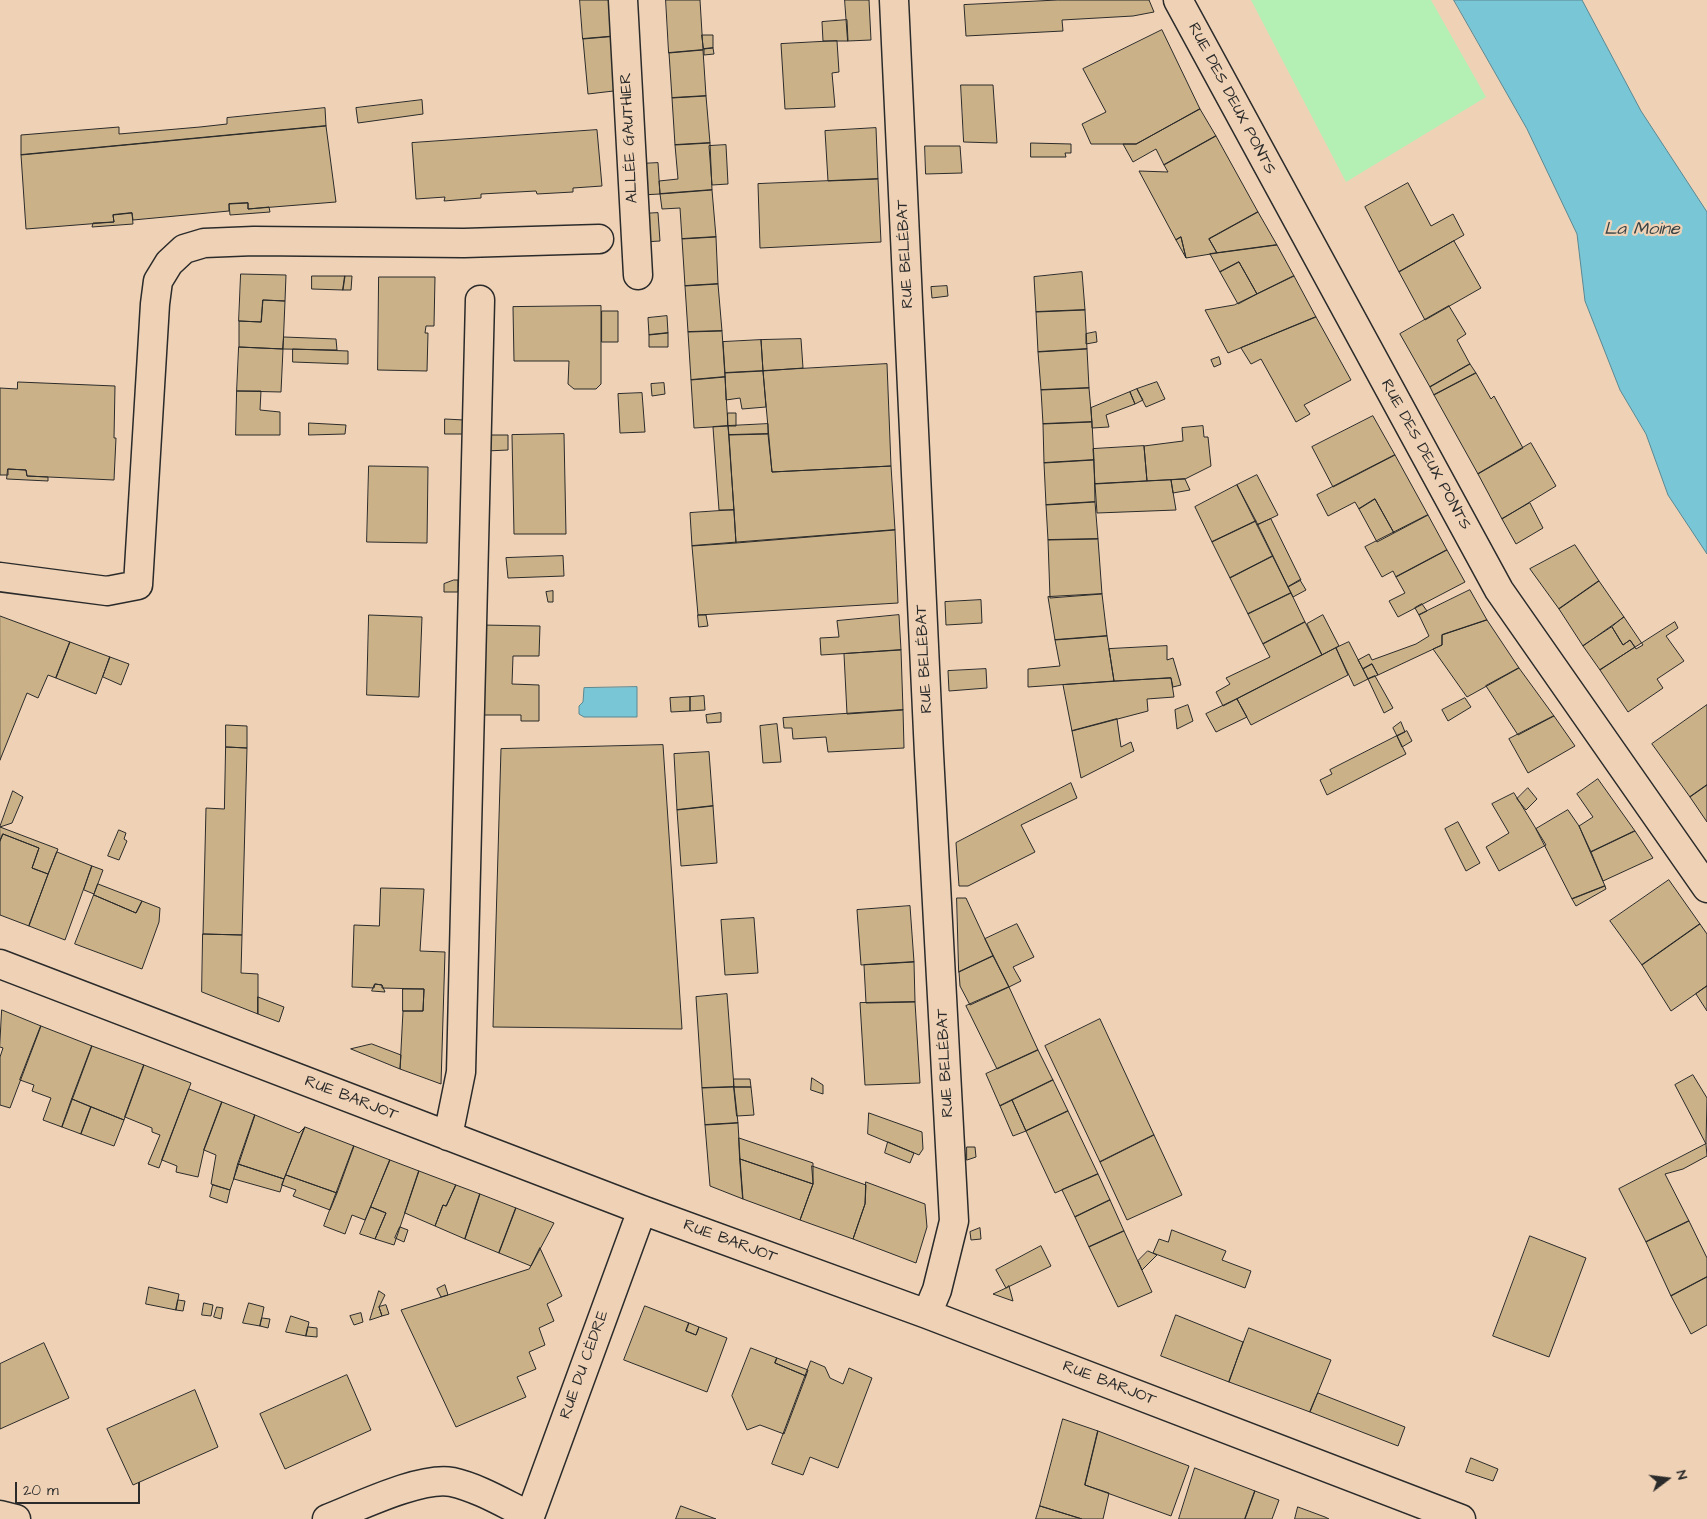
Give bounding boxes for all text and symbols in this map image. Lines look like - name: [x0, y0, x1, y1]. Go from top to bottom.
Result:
- street label: RUE DES DEUX PONTS: [1183, 20, 1279, 178]
- street label: ALLÉE GAUTHIER: [617, 72, 643, 204]
- street label: RUE BELÉBAT: [894, 199, 918, 309]
- water label: La Moine: [1604, 219, 1680, 241]
- street label: RUE DES DEUX PONTS: [1376, 377, 1474, 533]
- street label: RUE BELÉBAT: [913, 604, 937, 714]
- street label: RUE BELÉBAT: [934, 1008, 958, 1118]
- street label: RUE BARJOT: [302, 1072, 400, 1126]
- street label: RUE BARJOT: [680, 1216, 780, 1268]
- street label: RUE DU CÈDRE: [556, 1308, 614, 1422]
- street label: RUE BARJOT: [1060, 1357, 1158, 1411]
- north arrow: [1642, 1454, 1692, 1504]
- text: N: [1671, 1468, 1692, 1482]
- scale bar: [18, 1472, 142, 1504]
- text: 20 m: [23, 1480, 59, 1501]

